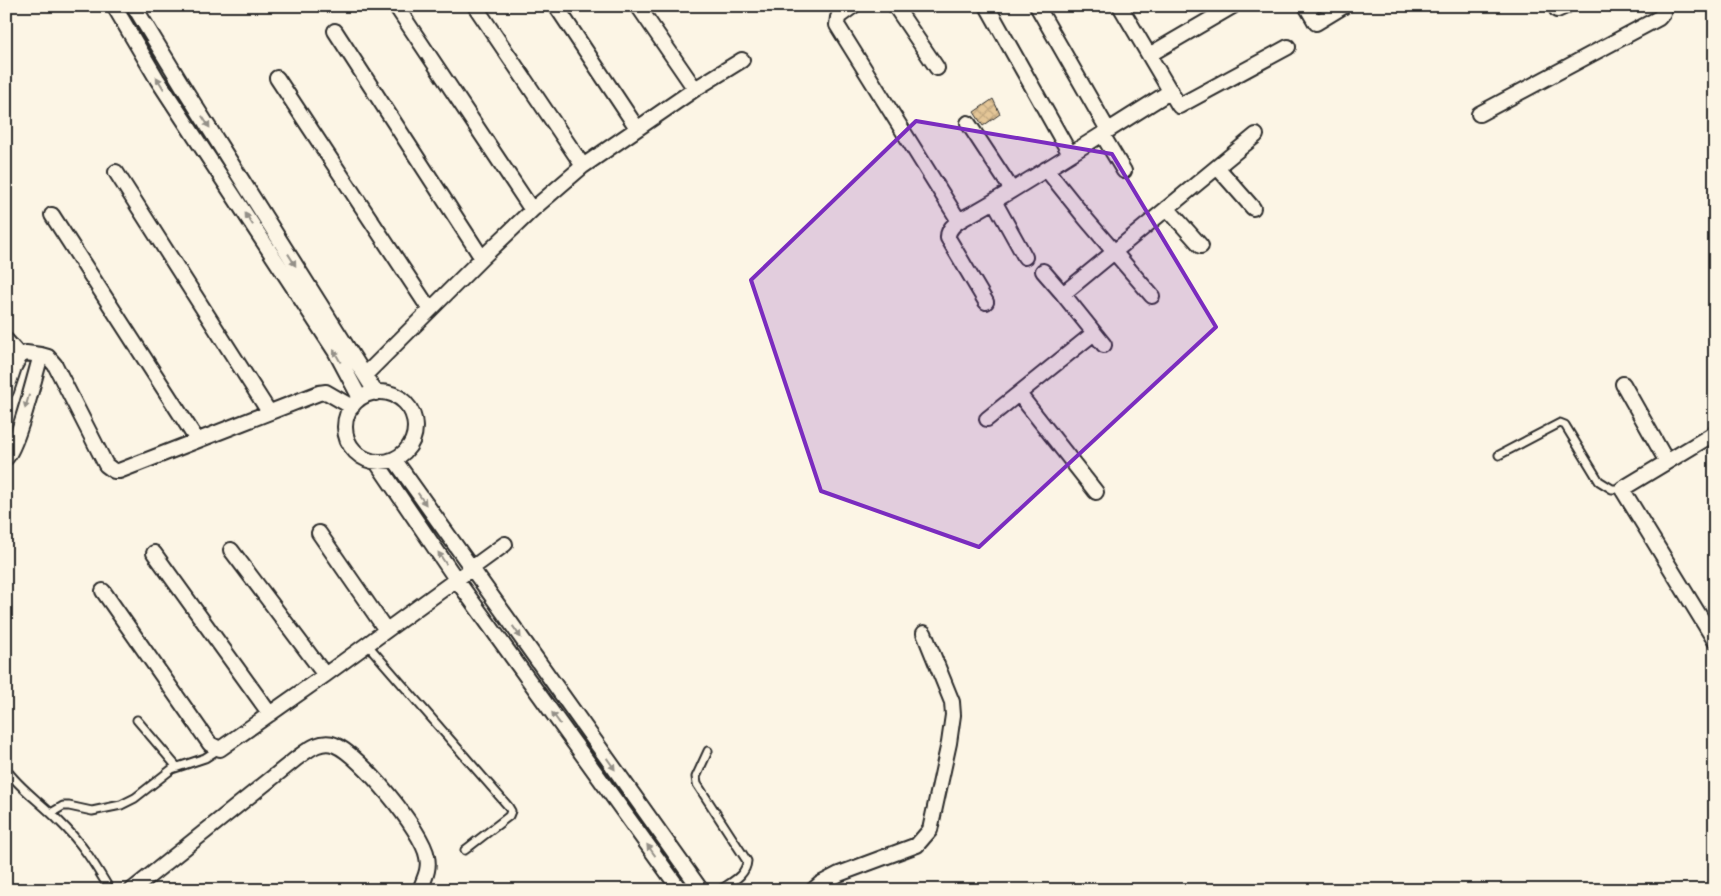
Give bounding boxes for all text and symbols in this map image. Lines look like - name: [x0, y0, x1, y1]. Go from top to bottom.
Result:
- one-way arrow: [155, 77, 165, 90]
- one-way arrow: [201, 116, 210, 129]
- one-way arrow: [244, 213, 253, 226]
- one-way arrow: [288, 253, 297, 266]
- one-way arrow: [333, 348, 341, 363]
- one-way arrow: [22, 394, 30, 409]
- one-way arrow: [417, 492, 427, 506]
- one-way arrow: [437, 551, 447, 564]
- one-way arrow: [511, 625, 521, 638]
- one-way arrow: [551, 712, 562, 725]
- one-way arrow: [606, 757, 616, 771]
- one-way arrow: [646, 844, 657, 857]

